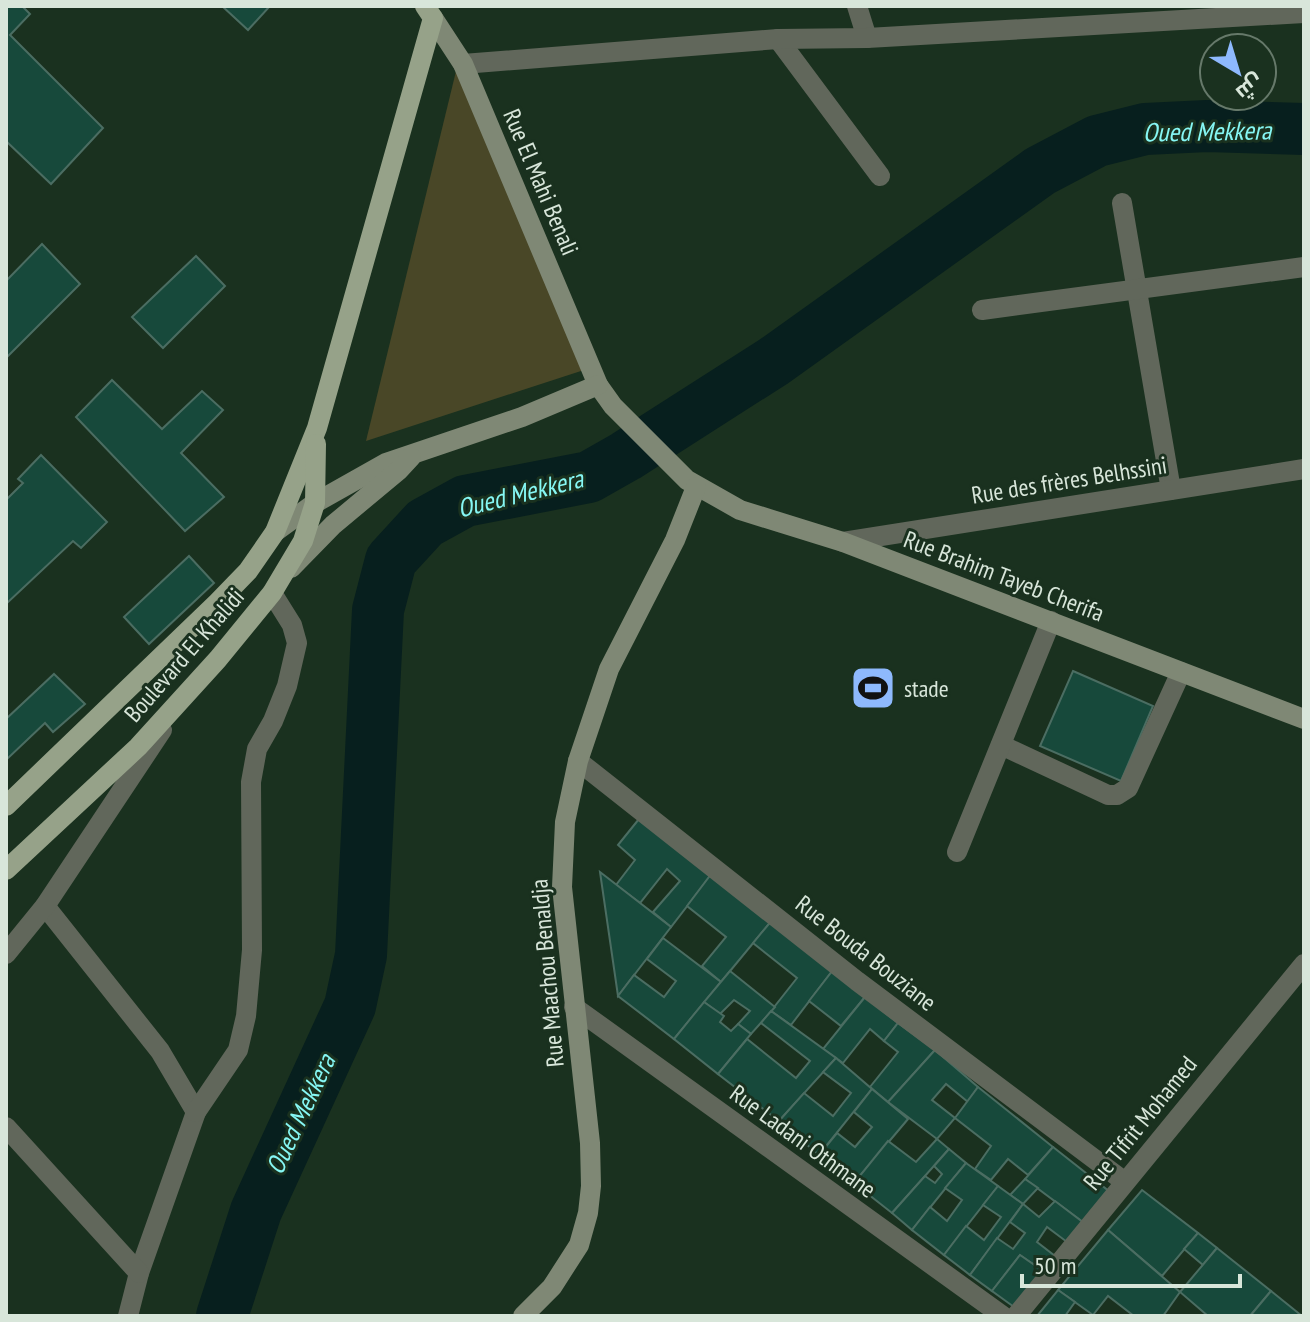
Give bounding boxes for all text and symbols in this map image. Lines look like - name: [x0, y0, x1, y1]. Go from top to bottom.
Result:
- north arrow: [1198, 32, 1278, 112]
- text: ش: [1231, 68, 1270, 107]
- street label: Rue El Mahi Benali: [496, 104, 586, 260]
- water label: Oued Mekkera: [1142, 113, 1273, 149]
- street label: Rue des frères Belhssini: [969, 449, 1169, 511]
- water label: Oued Mekkera: [454, 461, 588, 525]
- street label: Rue Brahim Tayeb Cherifa: [899, 524, 1109, 628]
- street label: Boulevard El Khalidi: [117, 582, 251, 728]
- sports icon: stade: [849, 664, 897, 712]
- place label: stade: [904, 673, 949, 704]
- street label: Rue Maachou Benaldja: [523, 878, 571, 1068]
- street label: Rue Bouda Bouziane: [789, 888, 943, 1018]
- water label: Oued Mekkera: [258, 1047, 343, 1179]
- street label: Rue Tifrit Mohamed: [1076, 1050, 1204, 1196]
- street label: Rue Ladani Othmane: [724, 1078, 882, 1204]
- scale bar: [1022, 1238, 1240, 1288]
- text: 50 m: [1034, 1250, 1076, 1281]

